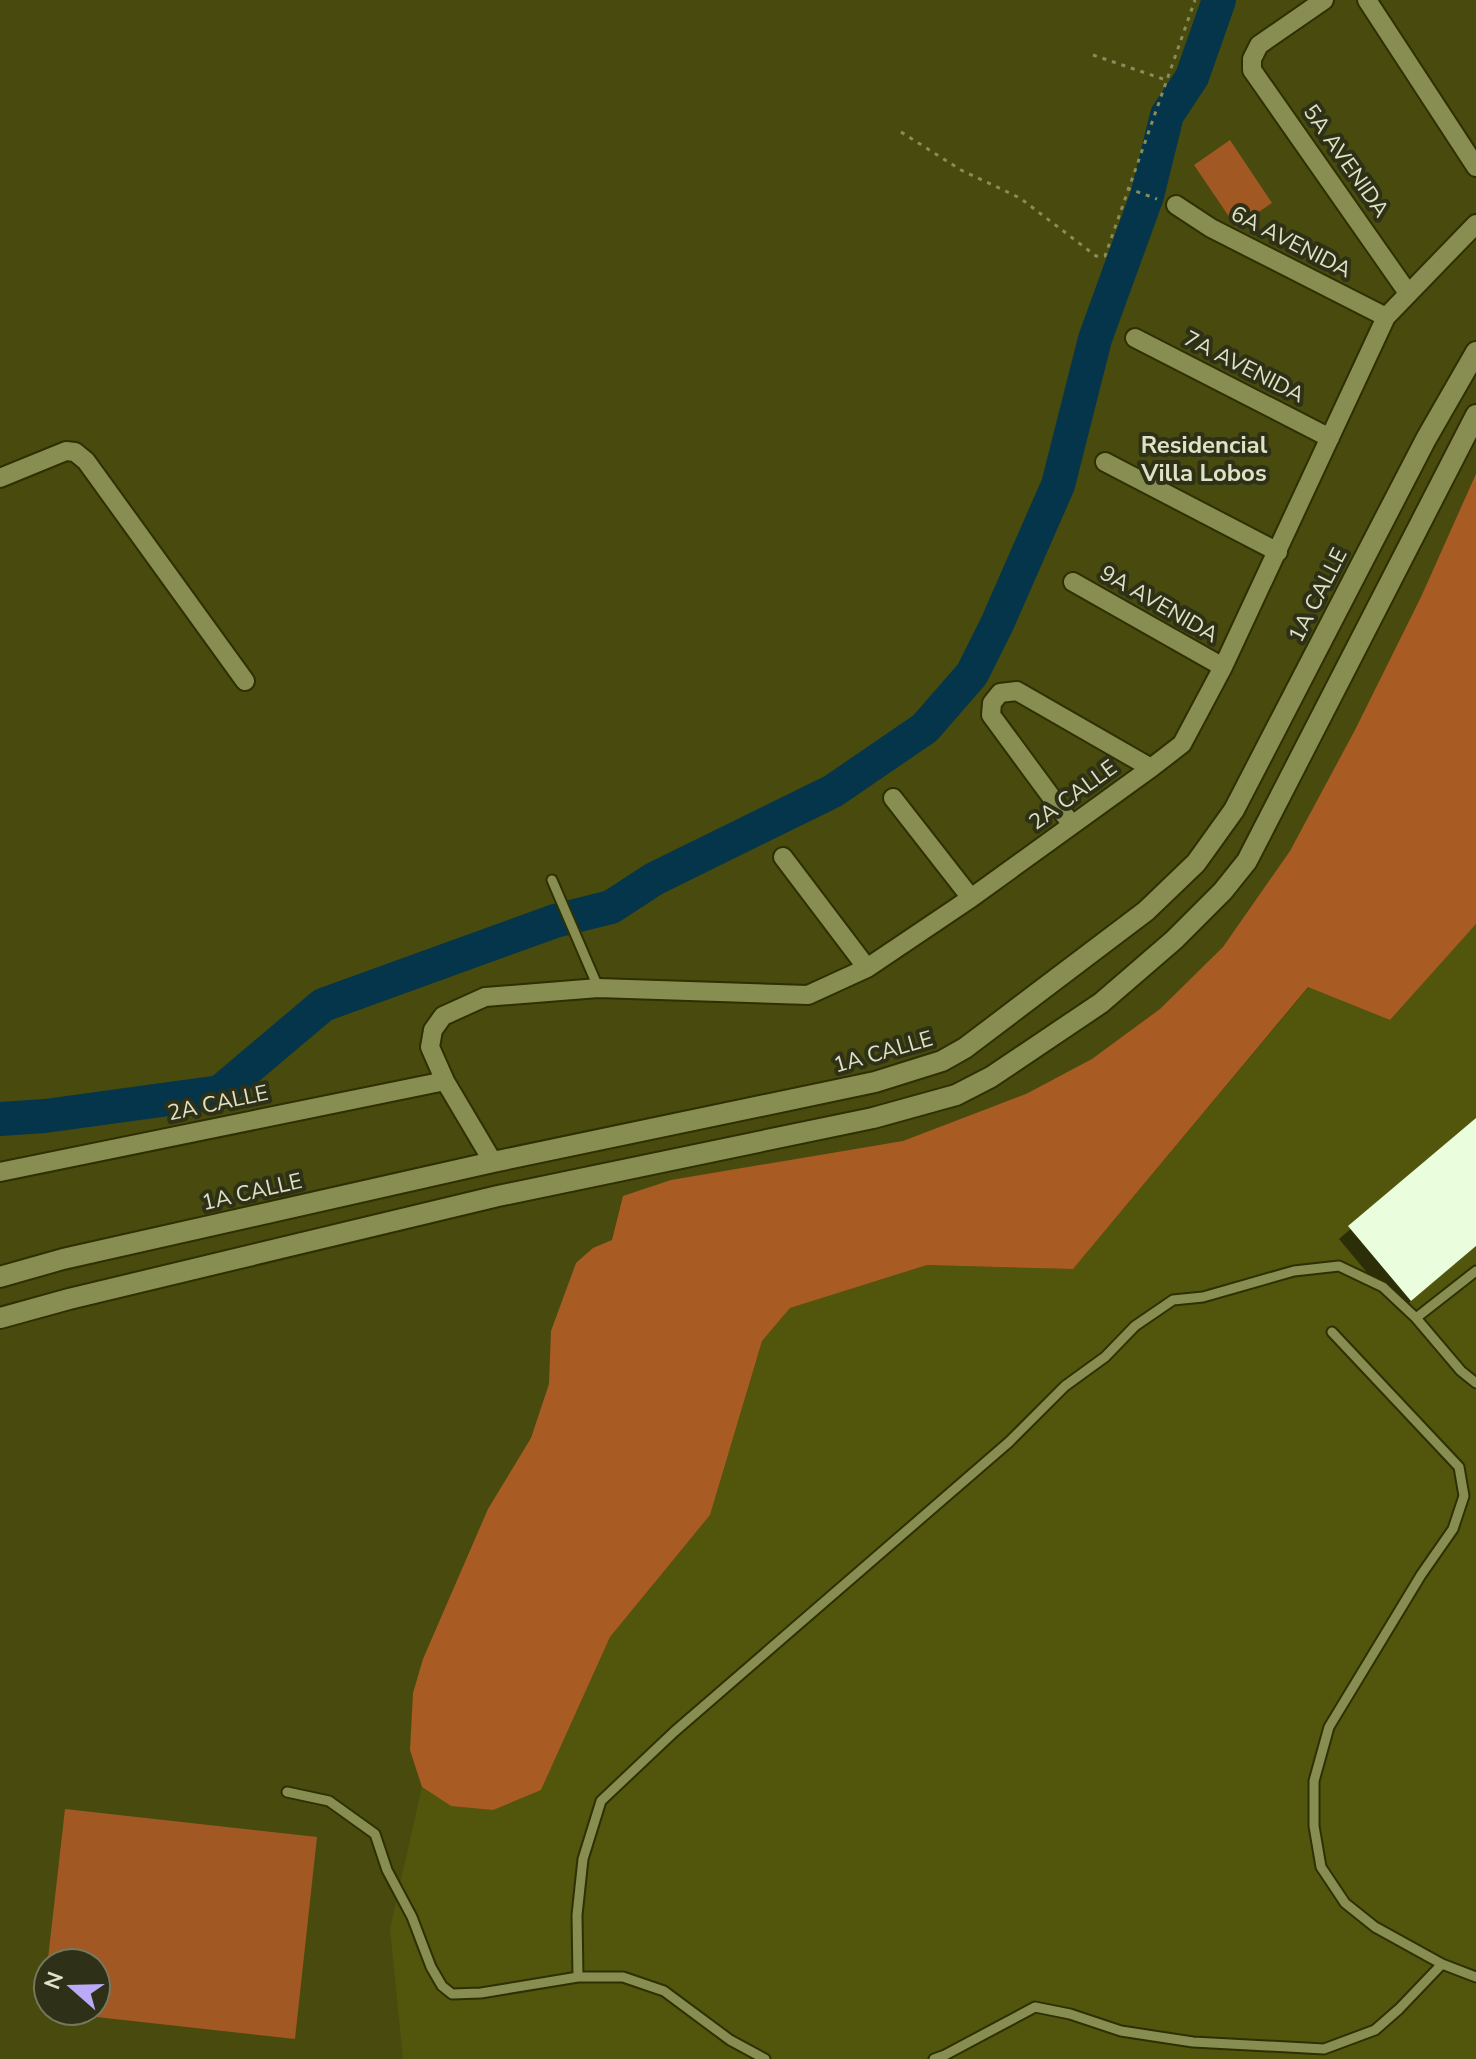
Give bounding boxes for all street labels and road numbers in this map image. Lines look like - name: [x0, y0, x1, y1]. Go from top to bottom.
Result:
- street label: 5A AVENIDA: [1296, 98, 1396, 224]
- street label: 6A AVENIDA: [1226, 199, 1356, 285]
- street label: 7A AVENIDA: [1179, 324, 1309, 410]
- street label: 1A CALLE: [1281, 543, 1355, 647]
- street label: 9A AVENIDA: [1094, 558, 1224, 650]
- street label: 2A CALLE: [1023, 753, 1123, 837]
- street label: 1A CALLE: [830, 1024, 936, 1080]
- street label: 2A CALLE: [165, 1078, 271, 1128]
- street label: 1A CALLE: [199, 1166, 305, 1218]

